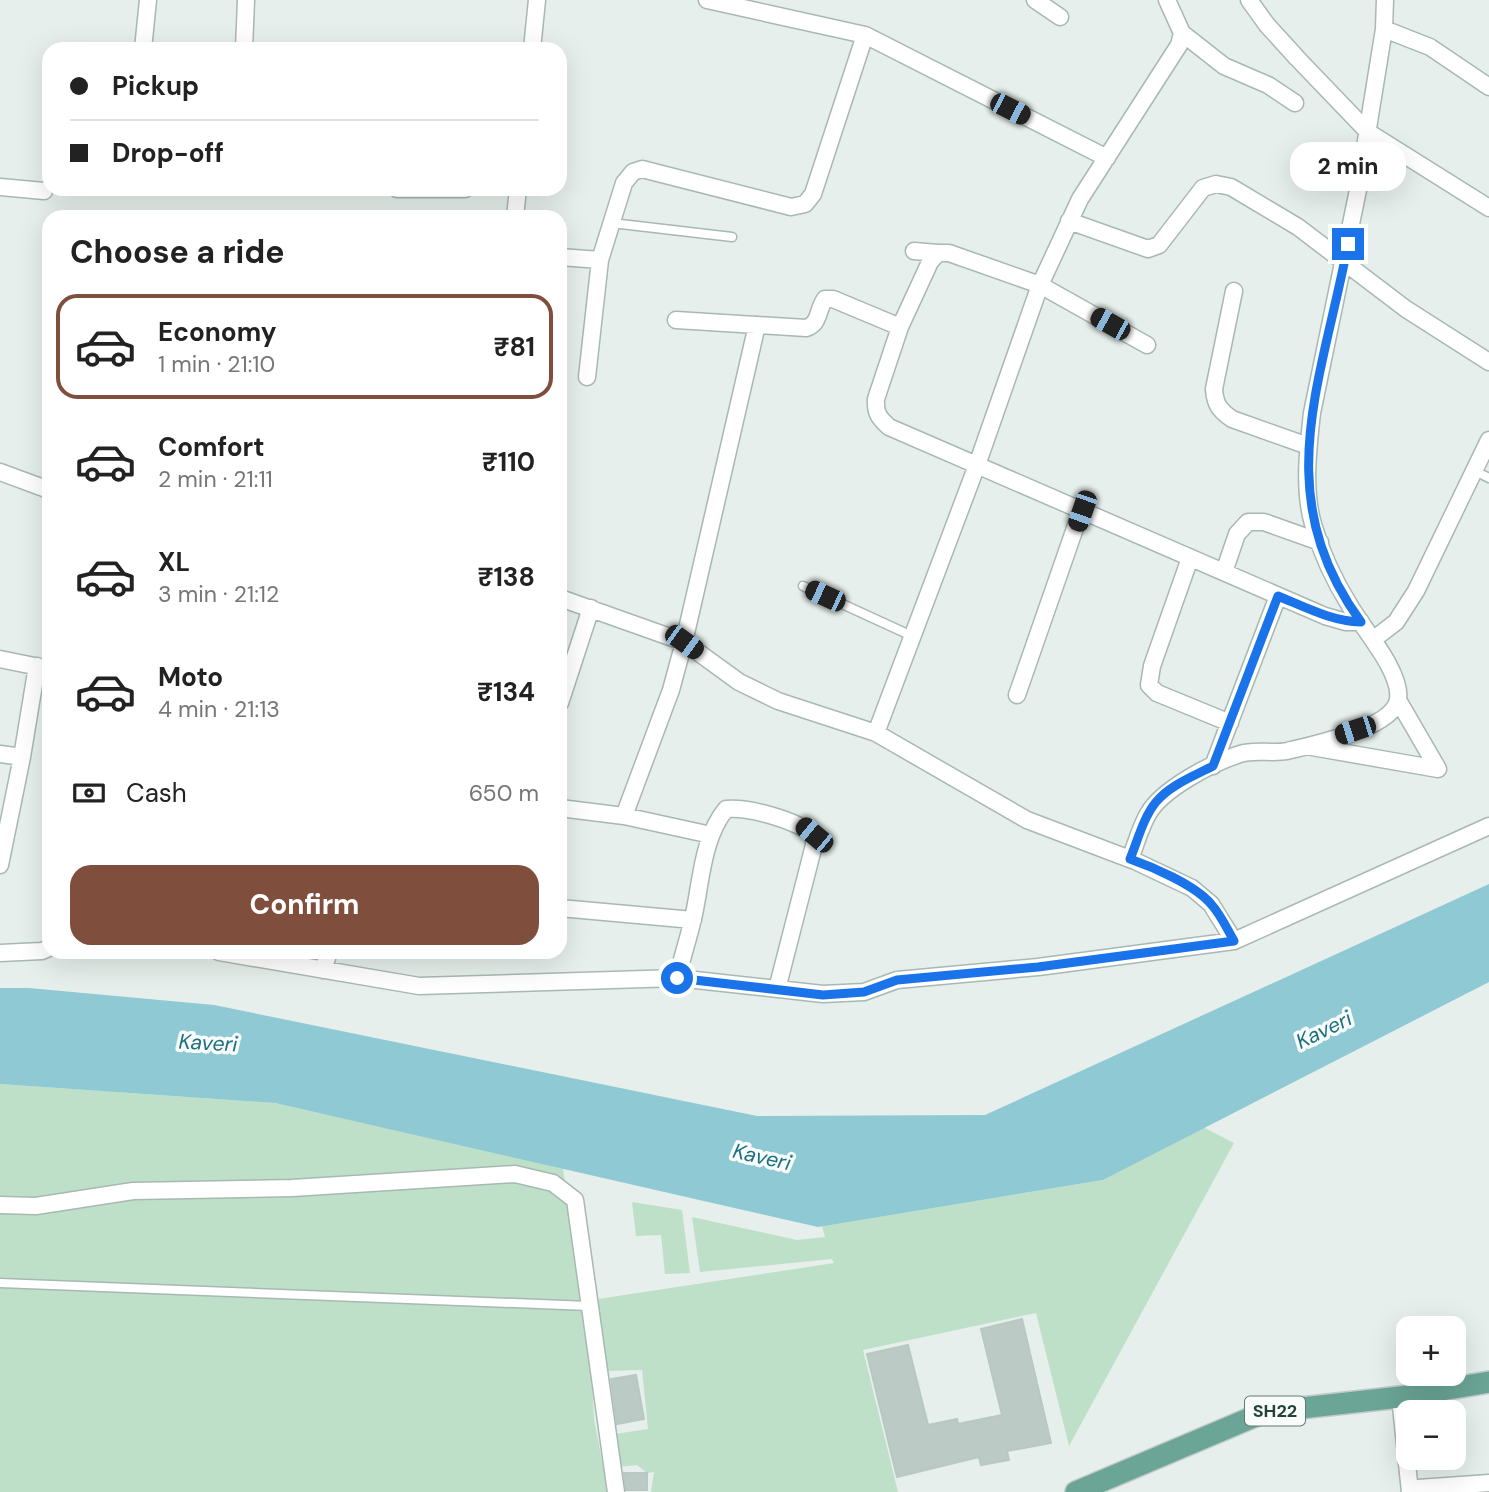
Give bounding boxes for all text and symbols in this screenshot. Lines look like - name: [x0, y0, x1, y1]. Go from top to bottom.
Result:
- text: Pickup: [112, 69, 199, 103]
- car: [987, 90, 1034, 128]
- text: Drop-off: [112, 136, 224, 170]
- callout: 2 min: [1290, 142, 1406, 191]
- text: 2 min: [1318, 151, 1378, 181]
- route end: [1332, 228, 1364, 260]
- text: Choose a ride: [70, 231, 285, 273]
- car: [1087, 305, 1134, 343]
- icon: car: [74, 315, 137, 378]
- text: Economy: [158, 315, 276, 349]
- text: ₹81: [494, 330, 535, 364]
- text: 1 min · 21:10: [158, 349, 275, 379]
- icon: car: [74, 430, 137, 493]
- text: Comfort: [158, 430, 264, 464]
- text: ₹110: [482, 445, 535, 479]
- text: 2 min · 21:11: [158, 464, 273, 494]
- car: [1066, 488, 1099, 534]
- icon: car: [74, 545, 137, 608]
- text: XL: [158, 545, 190, 579]
- text: ₹138: [477, 560, 535, 594]
- car: [802, 578, 849, 614]
- text: 3 min · 21:12: [158, 579, 279, 609]
- car: [661, 621, 708, 663]
- icon: car: [74, 660, 137, 723]
- text: Moto: [158, 660, 223, 694]
- text: ₹134: [477, 675, 535, 709]
- text: 4 min · 21:13: [158, 694, 280, 724]
- car: [1332, 714, 1379, 746]
- icon: cash: [70, 774, 108, 812]
- text: Cash: [126, 776, 187, 810]
- text: 650 m: [469, 778, 539, 808]
- car: [792, 813, 837, 857]
- button: Confirm: [70, 865, 539, 945]
- route start: [661, 962, 693, 994]
- water label: Kaveri: [1291, 1004, 1357, 1055]
- water label: Kaveri: [178, 1027, 239, 1059]
- water label: Kaveri: [730, 1137, 795, 1177]
- map controls: [1396, 1316, 1466, 1470]
- button: +: [1396, 1316, 1466, 1386]
- road number: SH22: [1245, 1396, 1305, 1426]
- button: −: [1396, 1400, 1466, 1470]

